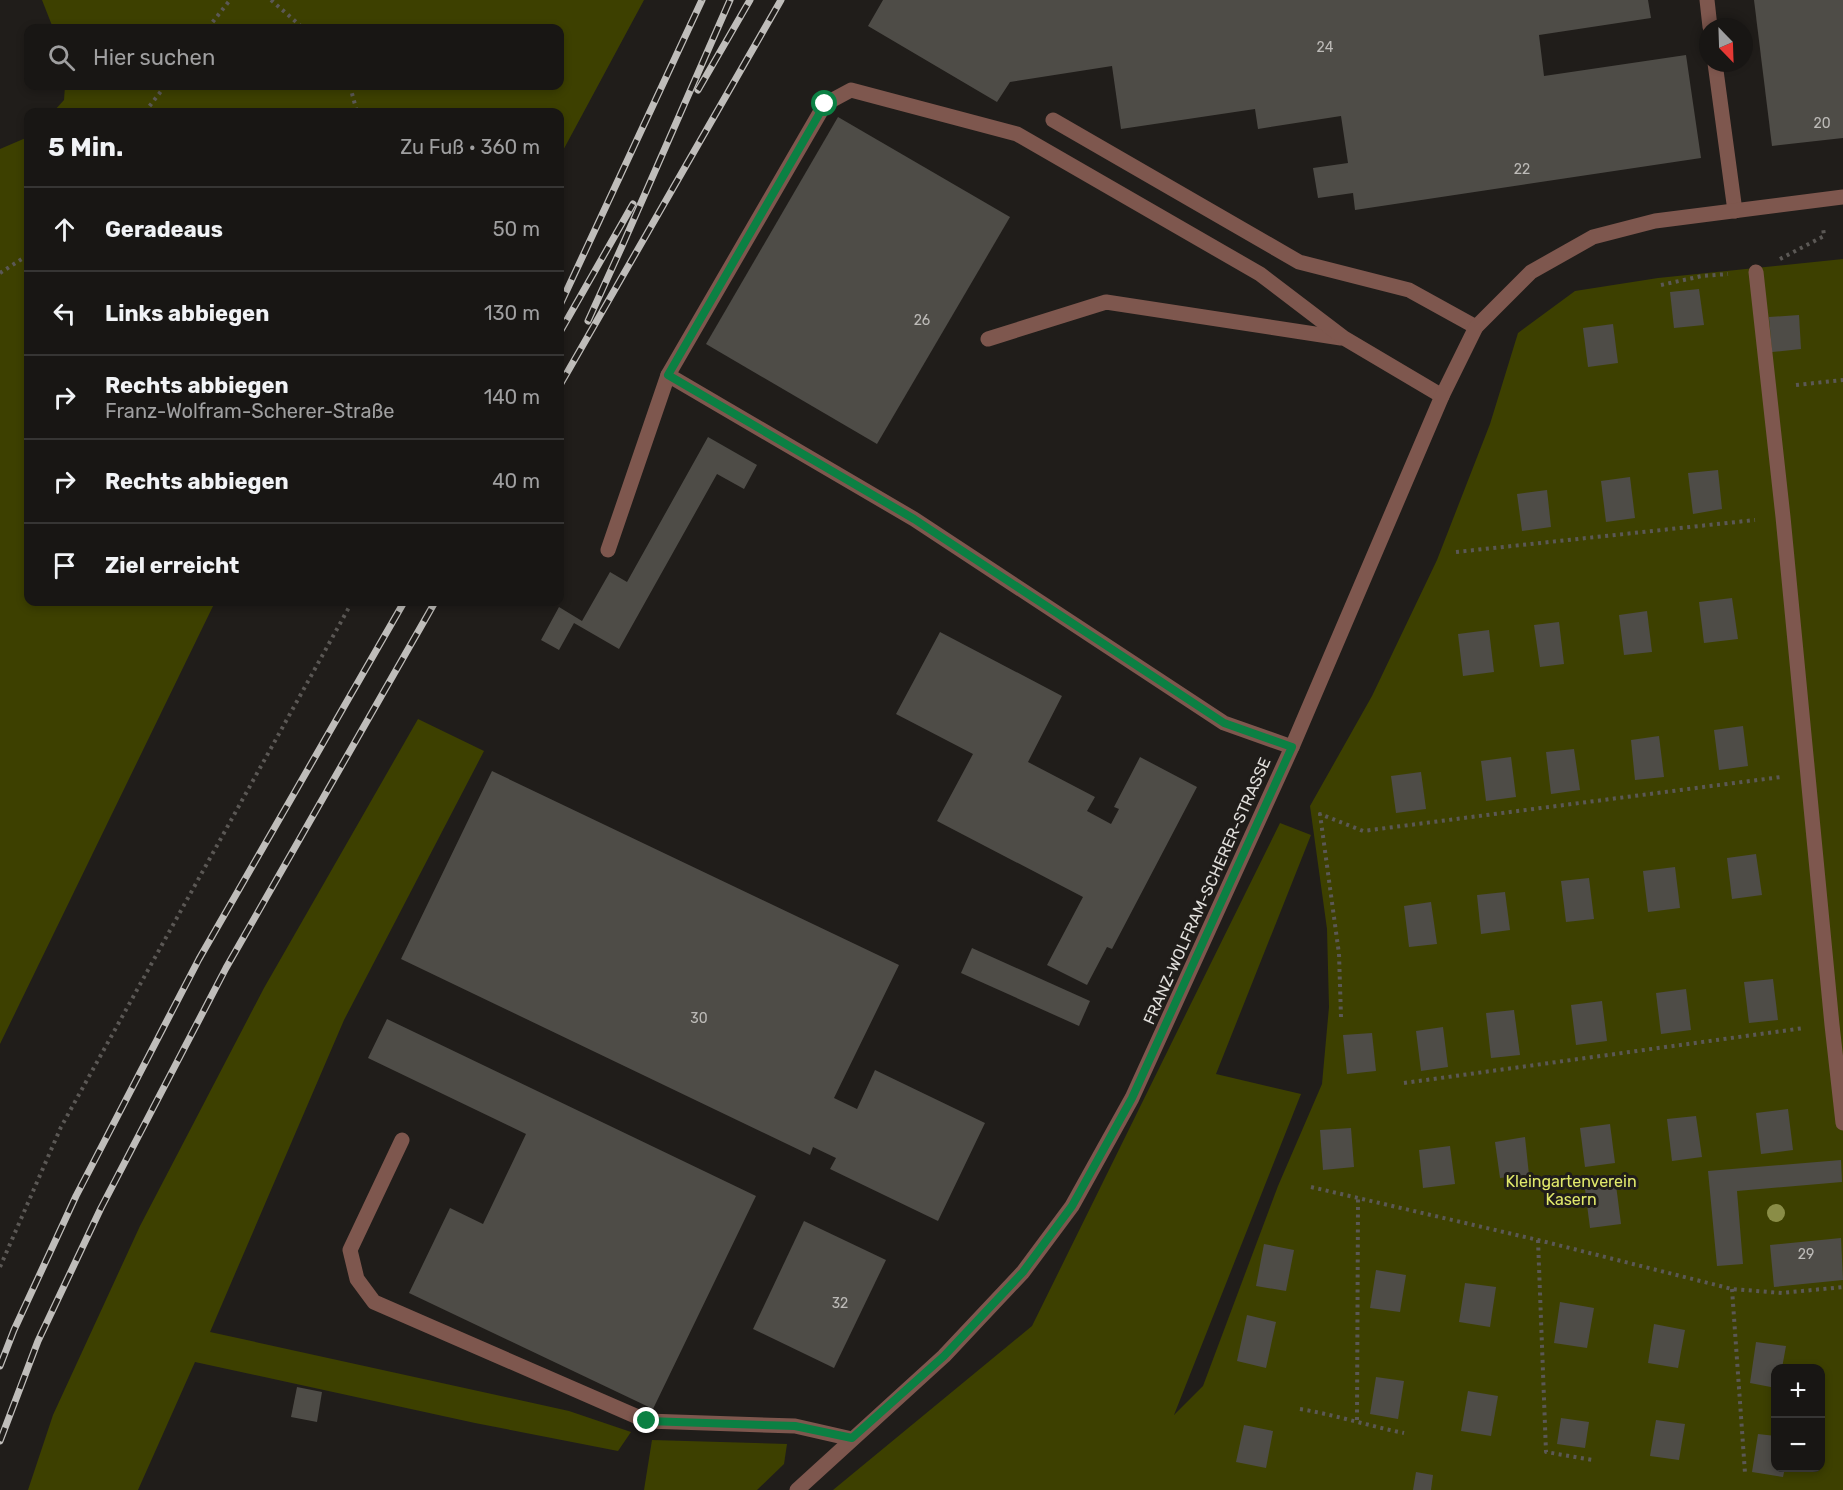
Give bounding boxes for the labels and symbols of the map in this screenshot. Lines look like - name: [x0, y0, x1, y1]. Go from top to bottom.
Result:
- north arrow: [1699, 18, 1753, 72]
- house number: 24: [1317, 39, 1334, 56]
- route start: [811, 90, 837, 116]
- house number: 20: [1813, 115, 1831, 132]
- house number: 22: [1514, 161, 1530, 178]
- house number: 26: [914, 312, 930, 329]
- street label: FRANZ-WOLFRAM-SCHERER-STRASSE: [1139, 755, 1275, 1027]
- house number: 30: [690, 1010, 708, 1027]
- park label: Kleingartenverein Kasern: [1505, 1172, 1637, 1209]
- house number: 29: [1798, 1246, 1814, 1263]
- house number: 32: [832, 1295, 848, 1312]
- route end: [633, 1407, 659, 1433]

